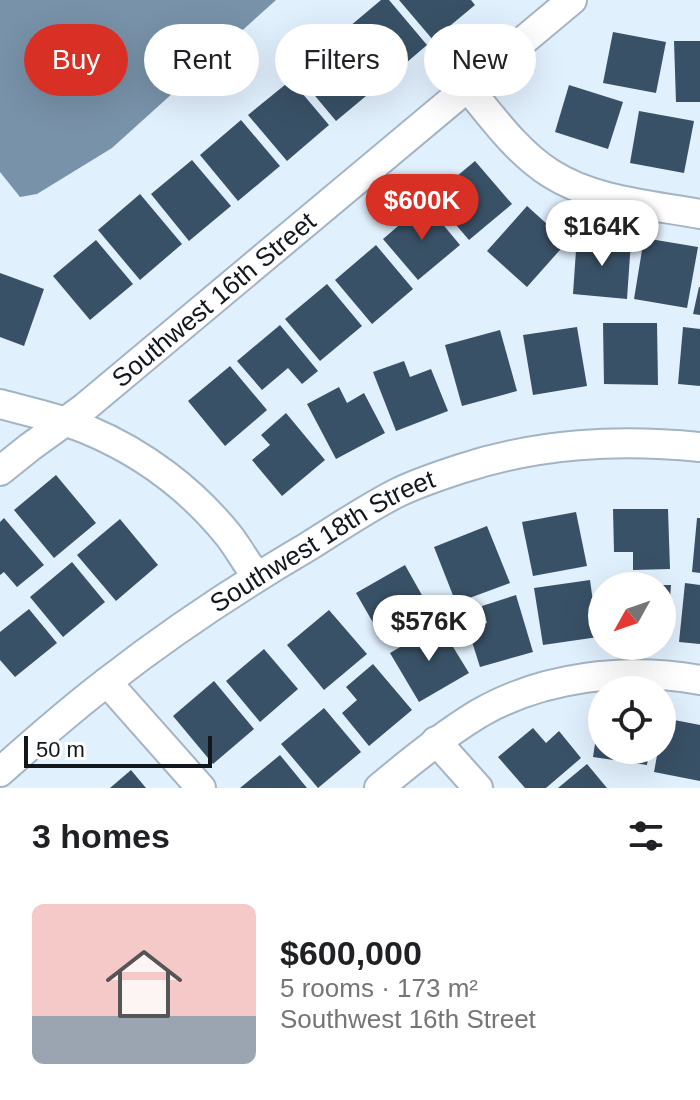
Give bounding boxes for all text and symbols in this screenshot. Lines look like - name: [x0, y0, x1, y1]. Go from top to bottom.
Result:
- chip: Buy: [24, 24, 128, 96]
- chip: Rent: [144, 24, 259, 96]
- chip: Filters: [275, 24, 408, 96]
- chip: New: [424, 24, 536, 96]
- pin: $600K: [366, 174, 478, 242]
- text: $600K: [384, 185, 460, 215]
- pin: $164K: [546, 200, 658, 268]
- street label: Southwest 16th Street: [106, 206, 322, 393]
- text: $164K: [564, 211, 640, 241]
- street label: Southwest 18th Street: [204, 463, 439, 619]
- north arrow: [588, 572, 676, 660]
- map controls: [588, 572, 676, 764]
- pin: $576K: [373, 595, 485, 663]
- text: $576K: [391, 606, 467, 636]
- button: locate: [588, 676, 676, 764]
- scale bar: [24, 732, 212, 768]
- text: 50 m: [36, 737, 85, 762]
- icon: filters: [624, 814, 668, 858]
- text: 3 homes: [32, 817, 170, 855]
- text: $600,000: [280, 934, 422, 972]
- icon: home: [96, 936, 192, 1032]
- text: 5 rooms · 173 m²: [280, 973, 478, 1003]
- text: Southwest 16th Street: [280, 1004, 536, 1034]

